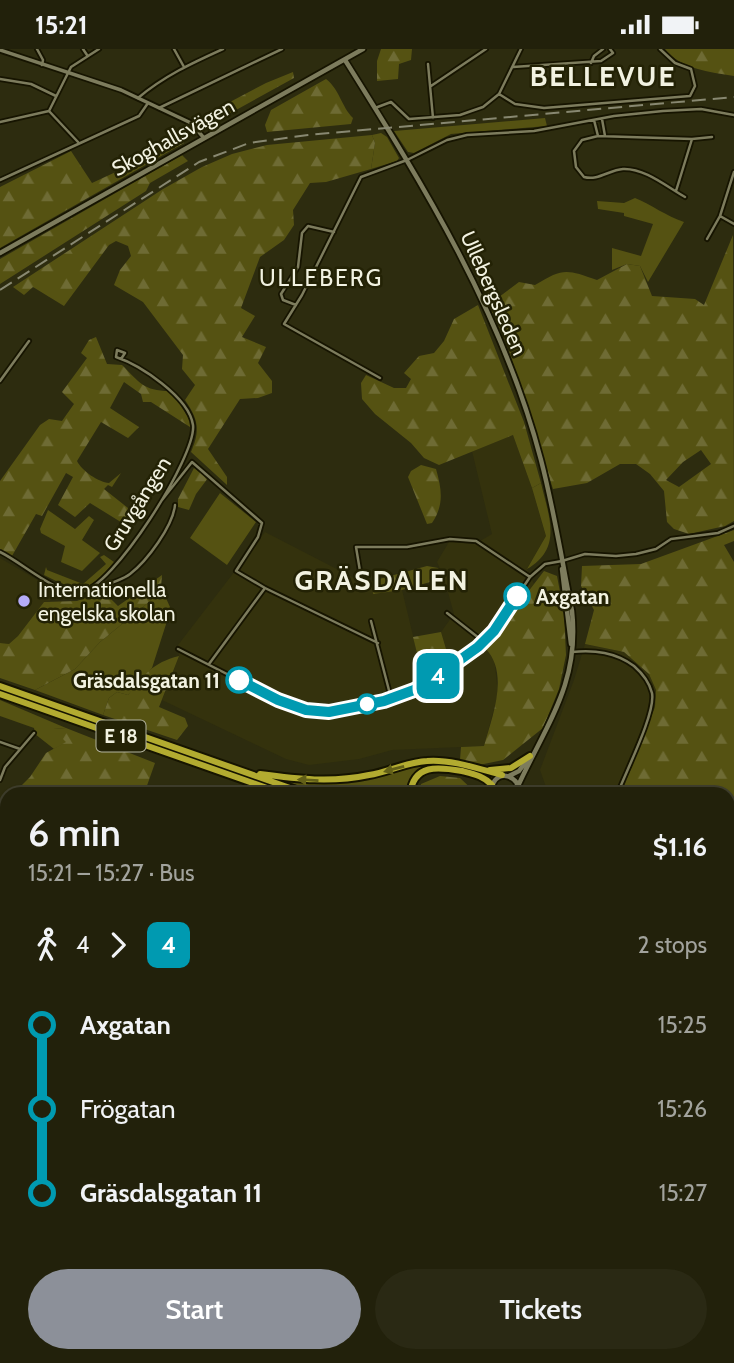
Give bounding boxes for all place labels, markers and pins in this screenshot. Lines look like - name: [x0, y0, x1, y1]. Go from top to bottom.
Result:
- place label: Internationella engelska skolan: [38, 577, 175, 626]
- marker: Axgatan: [504, 583, 530, 609]
- place label: Axgatan: [536, 584, 609, 609]
- marker: Internationella engelska skolan: [16, 593, 32, 609]
- marker: Gräsdalsgatan 11: [226, 667, 252, 693]
- place label: Gräsdalsgatan 11: [73, 668, 220, 693]
- unlabelled marker: [357, 694, 377, 714]

